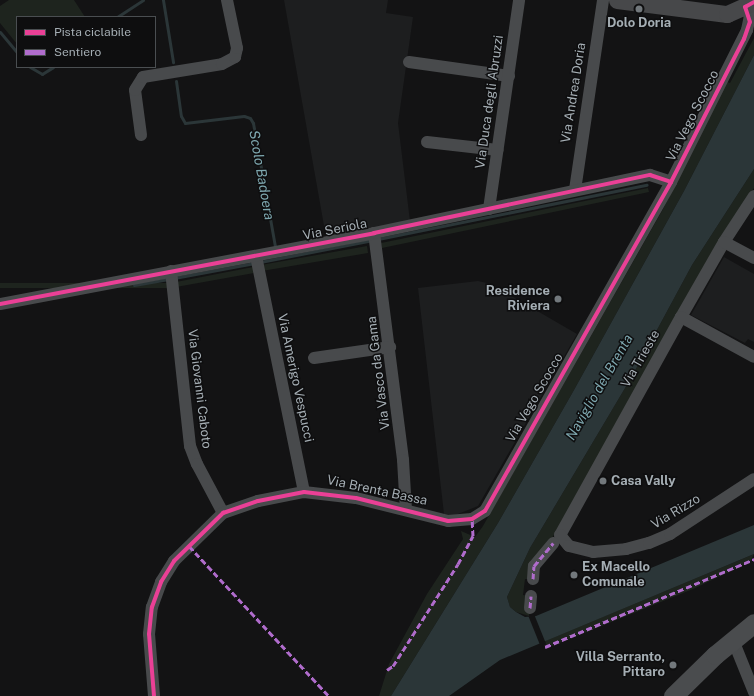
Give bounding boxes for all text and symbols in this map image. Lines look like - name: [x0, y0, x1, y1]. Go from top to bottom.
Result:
- marker: Dolo Doria: [634, 4, 644, 14]
- place label: Dolo Doria: [607, 15, 671, 31]
- legend: [16, 16, 156, 68]
- text: Pista ciclabile: [54, 25, 131, 39]
- street label: Via Duca degli Abruzzi: [473, 34, 507, 170]
- street label: Via Andrea Doria: [558, 42, 590, 144]
- text: Sentiero: [54, 45, 101, 59]
- street label: Via Vego Scocco: [663, 68, 723, 164]
- water label: Scolo Badoera: [246, 129, 278, 221]
- street label: Via Seriola: [302, 216, 368, 244]
- place label: Residence Riviera: [486, 284, 550, 315]
- marker: Residence Riviera: [553, 294, 563, 304]
- street label: Via Amerigo Vespucci: [274, 312, 316, 444]
- street label: Via Vasco da Gama: [364, 315, 394, 431]
- street label: Via Trieste: [618, 327, 664, 391]
- street label: Via Giovanni Caboto: [184, 328, 214, 450]
- water label: Naviglio del Brenta: [562, 331, 636, 443]
- street label: Via Vego Scocco: [503, 351, 567, 445]
- street label: Via Brenta Bassa: [325, 473, 429, 509]
- place label: Casa Vally: [611, 473, 676, 489]
- marker: Casa Vally: [598, 476, 608, 486]
- street label: Via Rizzo: [649, 491, 703, 533]
- place label: Ex Macello Comunale: [582, 560, 650, 591]
- marker: Ex Macello Comunale: [569, 570, 579, 580]
- place label: Villa Serranto, Pittaro: [576, 650, 665, 681]
- marker: Villa Serranto, Pittaro: [668, 660, 678, 670]

